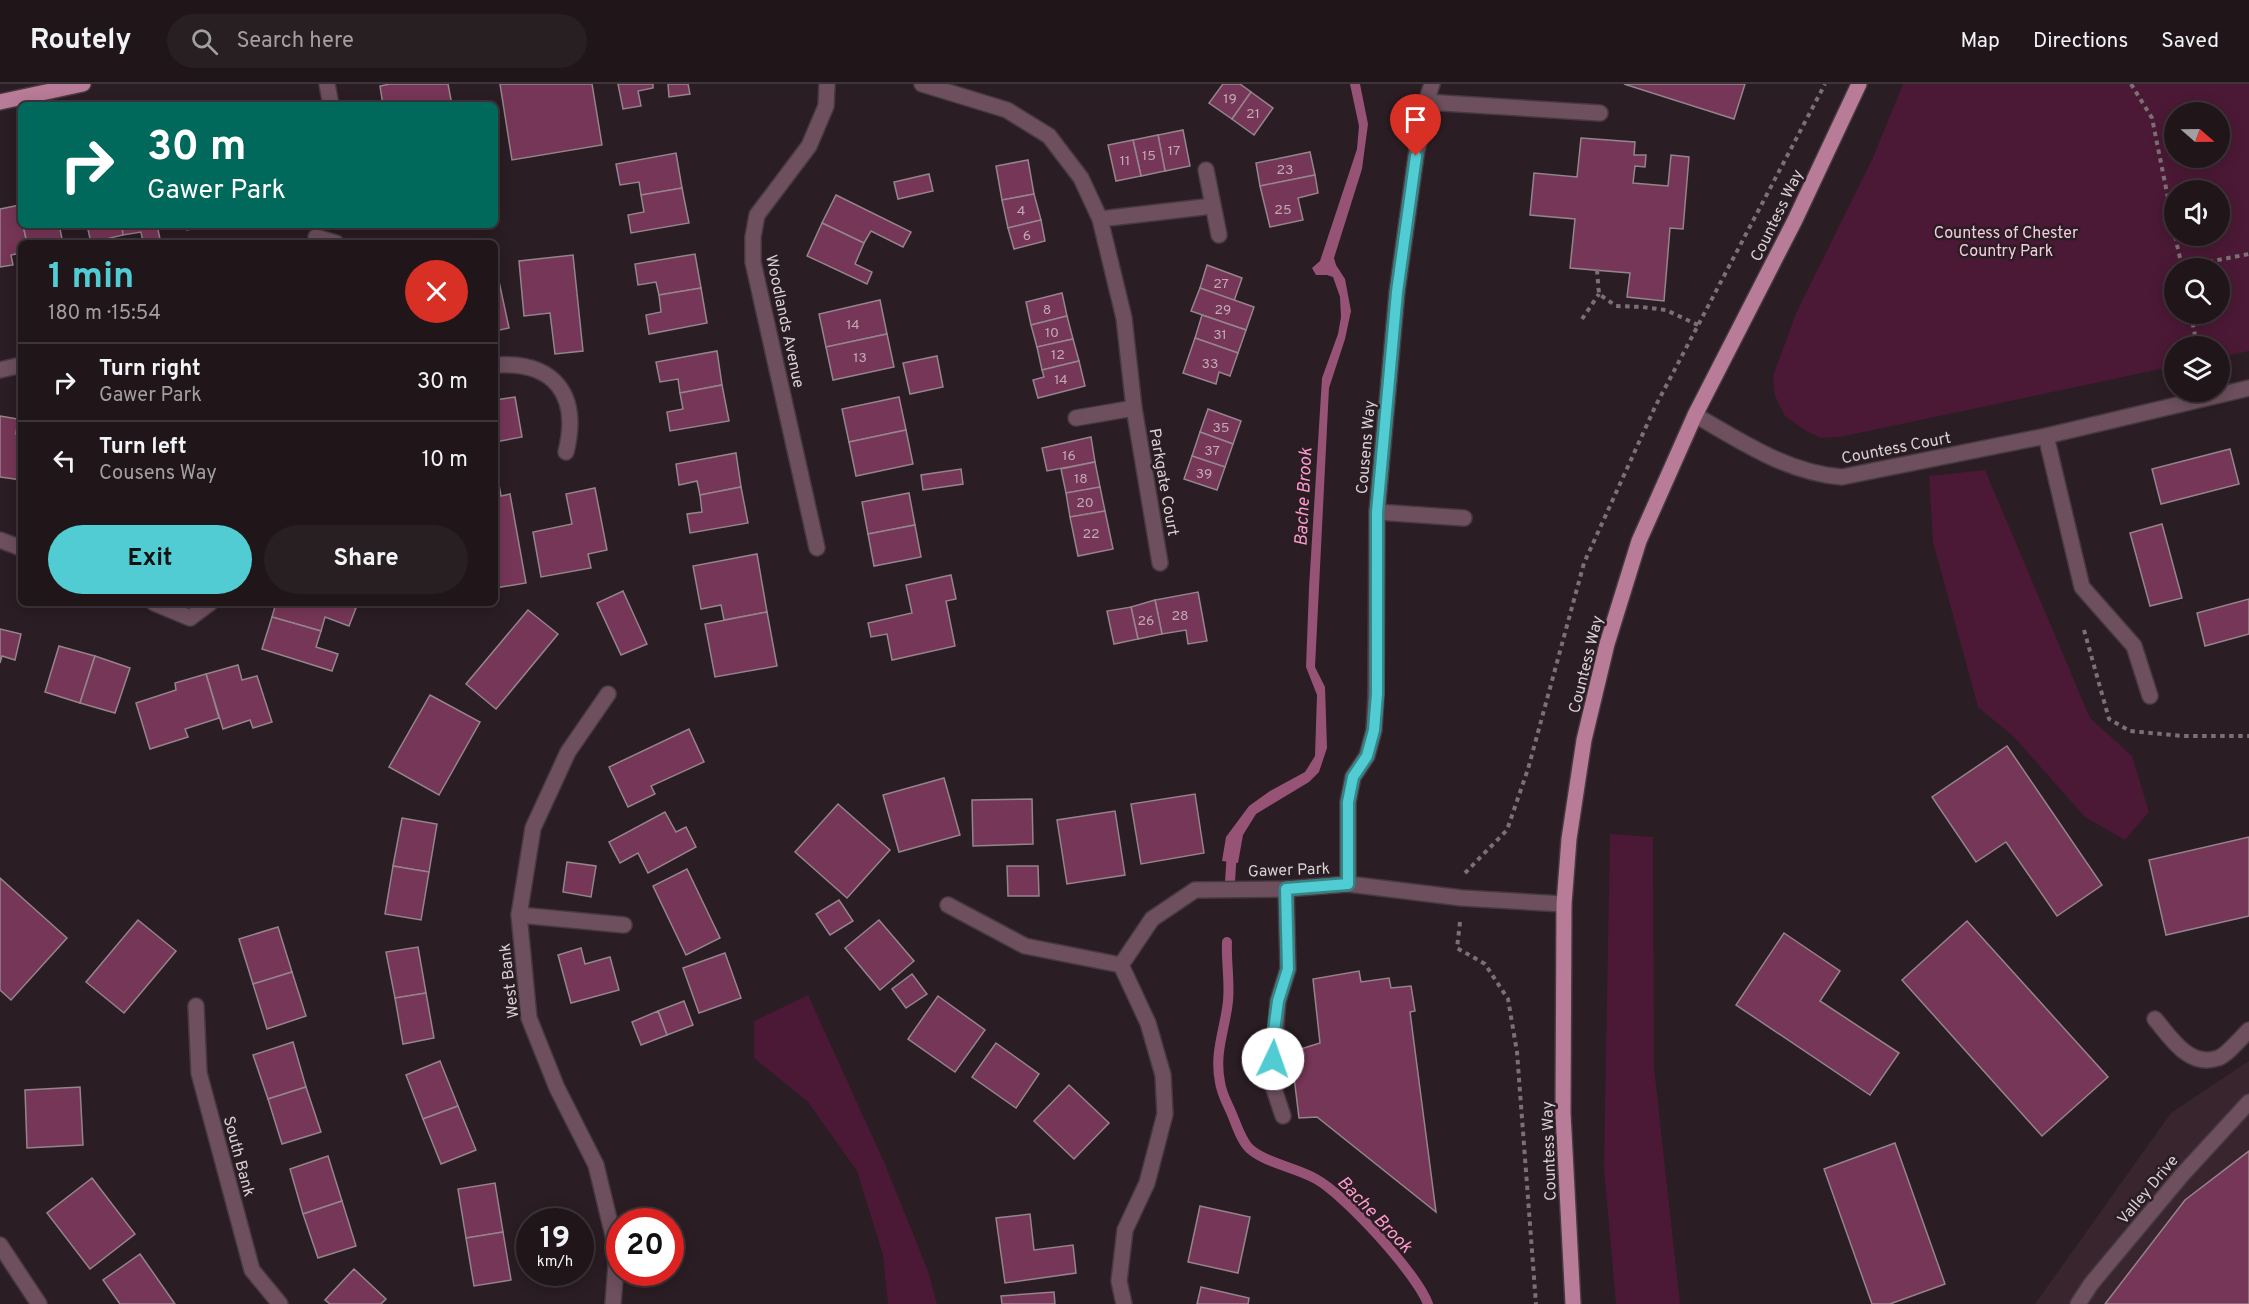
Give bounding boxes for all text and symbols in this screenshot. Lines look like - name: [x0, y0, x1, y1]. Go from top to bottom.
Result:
- search box: [167, 14, 587, 68]
- text: Routely: [30, 23, 131, 59]
- icon: search: [188, 25, 221, 58]
- text: Search here: [236, 28, 354, 55]
- text: Map: [1960, 28, 2000, 55]
- text: Directions: [2033, 28, 2128, 55]
- text: Saved: [2161, 28, 2219, 55]
- house number: 19: [1223, 91, 1237, 108]
- pin: [1390, 94, 1441, 156]
- north arrow: [2164, 102, 2230, 168]
- map controls: [2164, 102, 2230, 402]
- icon: arrive: [1399, 103, 1432, 136]
- house number: 21: [1246, 106, 1260, 123]
- text: 30 m: [147, 122, 246, 175]
- icon: right: [48, 126, 126, 204]
- house number: 17: [1168, 143, 1180, 160]
- house number: 15: [1142, 148, 1156, 165]
- house number: 11: [1120, 153, 1130, 170]
- house number: 23: [1277, 162, 1294, 179]
- street label: Countess Way: [1747, 167, 1809, 265]
- text: Gawer Park: [147, 174, 286, 208]
- button: sound: [2164, 180, 2230, 246]
- house number: 25: [1274, 202, 1292, 219]
- house number: 4: [1017, 203, 1025, 220]
- park label: Countess of Chester Country Park: [1934, 224, 2078, 262]
- house number: 6: [1023, 228, 1031, 245]
- street label: Woodlands Avenue: [760, 253, 808, 390]
- text: 1 min: [48, 255, 134, 301]
- button: search: [2164, 258, 2230, 324]
- button: close: [405, 260, 468, 323]
- house number: 27: [1213, 276, 1229, 293]
- text: 180 m · 15:54: [48, 301, 161, 327]
- house number: 8: [1043, 302, 1051, 319]
- house number: 29: [1215, 302, 1231, 319]
- house number: 14: [846, 317, 860, 334]
- house number: 10: [1045, 325, 1059, 342]
- house number: 31: [1213, 327, 1227, 344]
- button: layers: [2164, 336, 2230, 402]
- house number: 12: [1051, 347, 1065, 364]
- house number: 13: [853, 350, 867, 367]
- text: Turn right: [99, 356, 201, 383]
- house number: 33: [1202, 356, 1218, 373]
- icon: right: [48, 366, 81, 399]
- text: 30 m: [417, 369, 468, 396]
- house number: 14: [1054, 372, 1068, 389]
- text: Gawer Park: [99, 383, 202, 409]
- street label: Cousens Way: [1353, 399, 1381, 495]
- house number: 35: [1212, 420, 1230, 437]
- street label: Parkgate Court: [1144, 427, 1182, 538]
- street label: Countess Court: [1840, 429, 1953, 469]
- text: Turn left: [99, 434, 187, 461]
- house number: 37: [1204, 443, 1220, 460]
- icon: left: [48, 444, 81, 477]
- water label: Bache Brook: [1290, 446, 1319, 547]
- text: 10 m: [422, 447, 468, 474]
- house number: 16: [1062, 448, 1076, 465]
- text: Cousens Way: [99, 461, 217, 487]
- house number: 39: [1196, 466, 1212, 483]
- house number: 18: [1074, 471, 1088, 488]
- house number: 20: [1076, 495, 1094, 512]
- button: Exit: [48, 525, 252, 594]
- button: Share: [264, 525, 468, 594]
- house number: 22: [1082, 526, 1100, 543]
- house number: 28: [1171, 608, 1189, 625]
- house number: 26: [1138, 613, 1154, 630]
- street label: Countess Way: [1565, 614, 1609, 715]
- street label: Gawer Park: [1248, 860, 1331, 882]
- street label: West Bank: [495, 942, 525, 1019]
- position arrow: [1241, 1027, 1305, 1091]
- street label: Countess Way: [1538, 1101, 1562, 1201]
- street label: South Bank: [218, 1114, 258, 1199]
- street label: Valley Drive: [2114, 1151, 2183, 1229]
- water label: Bache Brook: [1331, 1172, 1417, 1259]
- speed limit sign: 20: [606, 1208, 684, 1286]
- text: 19: [540, 1221, 570, 1258]
- text: km/h: [537, 1253, 573, 1272]

